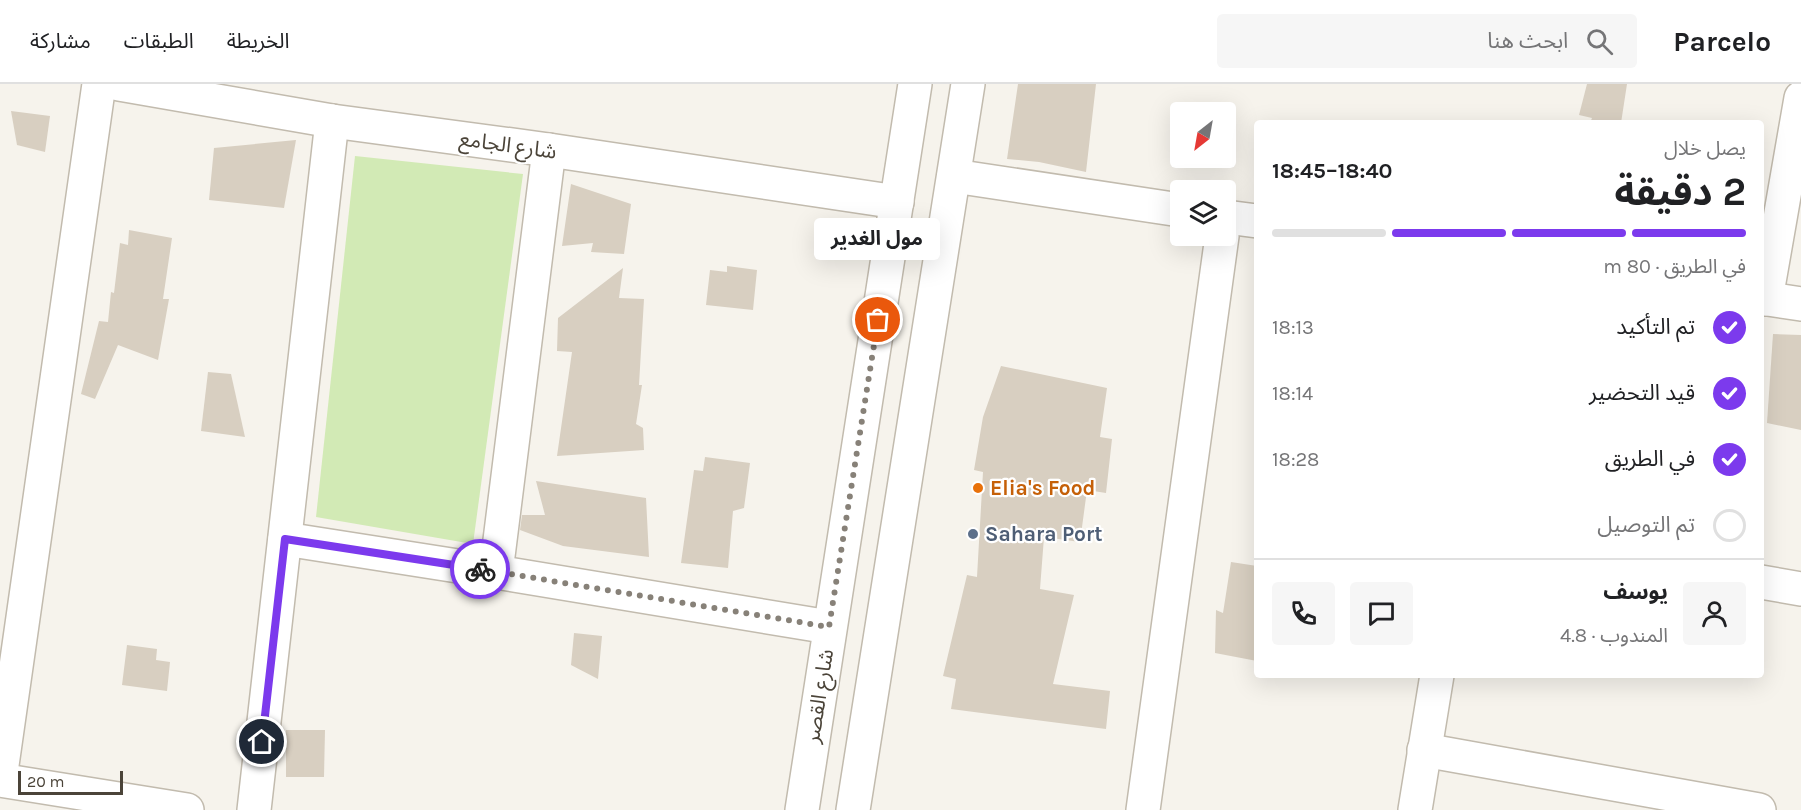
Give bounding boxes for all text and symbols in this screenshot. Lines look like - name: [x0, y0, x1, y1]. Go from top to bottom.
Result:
- search box: [1217, 14, 1637, 68]
- icon: search: [1583, 25, 1616, 58]
- text: Parcelo: [1673, 25, 1771, 58]
- text: ابحث هنا: [1487, 28, 1568, 54]
- text: مشاركة: [30, 29, 91, 53]
- text: الطبقات: [124, 29, 194, 53]
- text: الخريطة: [227, 29, 290, 53]
- north arrow: [1170, 102, 1236, 168]
- map controls: [1170, 102, 1236, 246]
- street label: شارع الجامع: [457, 126, 558, 167]
- text: يصل خلال: [1664, 137, 1746, 160]
- text: 18:40–18:45: [1272, 158, 1392, 184]
- text: 2 دقيقة: [1614, 169, 1746, 215]
- button: layers: [1170, 180, 1236, 246]
- callout: مول الغدير: [815, 218, 941, 260]
- text: مول الغدير: [831, 227, 923, 250]
- text: في الطريق · 80 m: [1603, 255, 1746, 278]
- pin: [852, 294, 903, 345]
- icon: bag: [861, 303, 894, 336]
- icon: check: [1713, 311, 1746, 344]
- text: تم التأكيد: [1616, 314, 1695, 340]
- text: 18:13: [1272, 316, 1314, 339]
- icon: check: [1713, 377, 1746, 410]
- text: قيد التحضير: [1589, 380, 1695, 406]
- text: 18:14: [1272, 382, 1313, 405]
- icon: check: [1713, 443, 1746, 476]
- text: في الطريق: [1605, 446, 1695, 472]
- text: 18:28: [1272, 448, 1319, 471]
- place label: Elia's Food: [990, 476, 1096, 500]
- marker: Elia's Food: [971, 481, 985, 495]
- text: تم التوصيل: [1597, 512, 1695, 538]
- place label: Sahara Port: [985, 522, 1102, 546]
- marker: Sahara Port: [966, 527, 980, 541]
- courier: [450, 539, 510, 599]
- icon: bike: [464, 553, 497, 586]
- text: يوسف: [1603, 579, 1668, 605]
- button: phone: [1272, 582, 1335, 645]
- button: chat: [1350, 582, 1413, 645]
- button: person: [1683, 582, 1746, 645]
- text: المندوب · 4.8: [1560, 624, 1668, 647]
- street label: شارع القصر: [800, 647, 841, 746]
- pin: [236, 716, 287, 767]
- icon: home: [245, 725, 278, 758]
- scale bar: [18, 768, 123, 796]
- text: 20 m: [27, 772, 65, 791]

